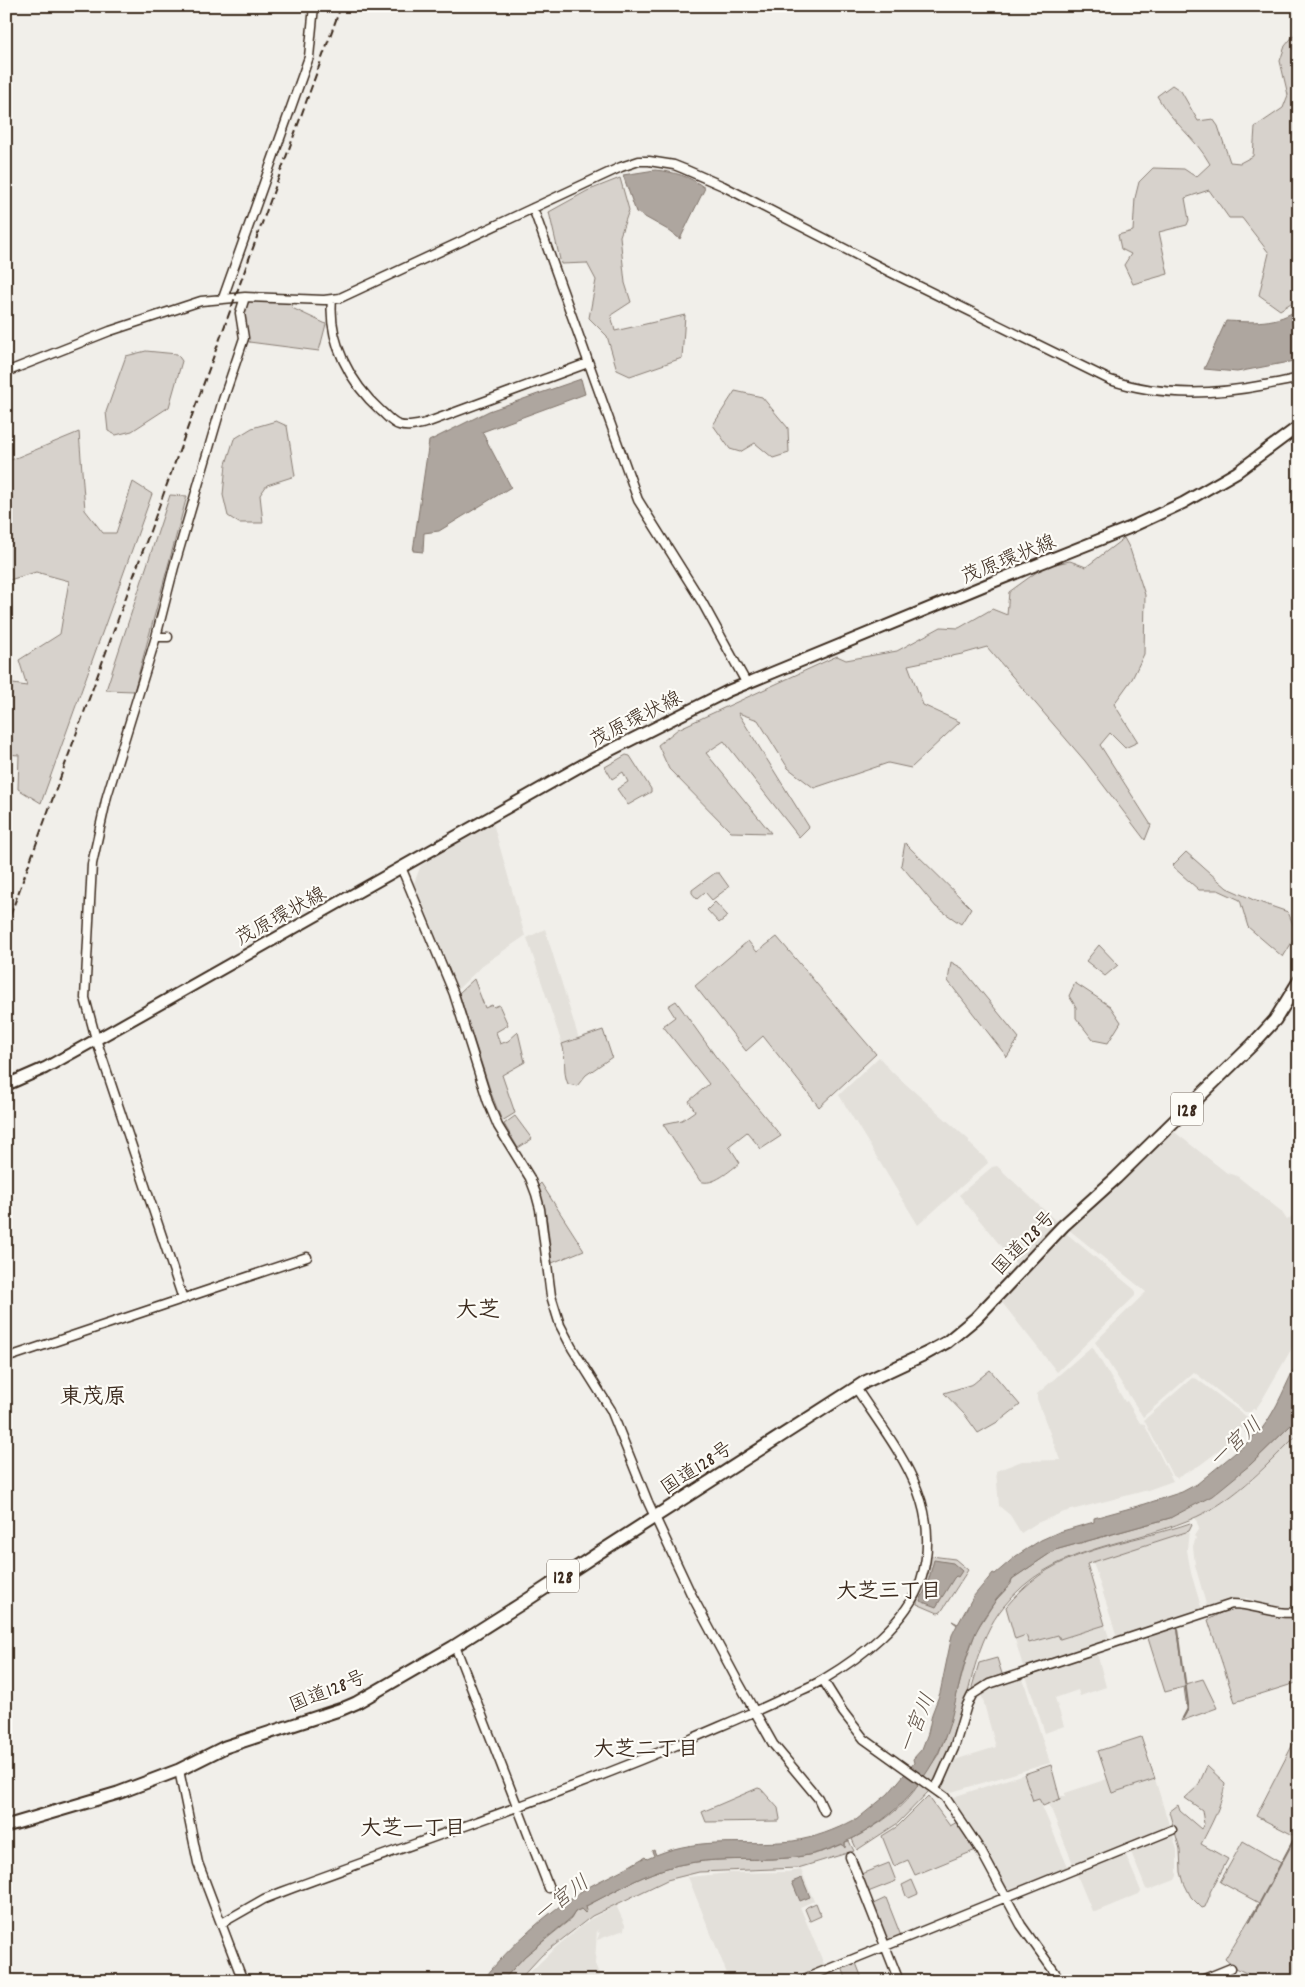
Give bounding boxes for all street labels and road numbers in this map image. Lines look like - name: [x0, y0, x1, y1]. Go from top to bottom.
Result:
- street label: 茂原環状線: [958, 529, 1061, 592]
- street label: 茂原環状線: [585, 685, 687, 756]
- street label: 茂原環状線: [231, 881, 332, 954]
- road number: 128: [1171, 1092, 1203, 1126]
- street label: 国道128号: [987, 1205, 1063, 1283]
- street label: 国道128号: [656, 1436, 739, 1503]
- road number: 128: [547, 1560, 579, 1592]
- street label: 国道128号: [285, 1665, 371, 1721]

